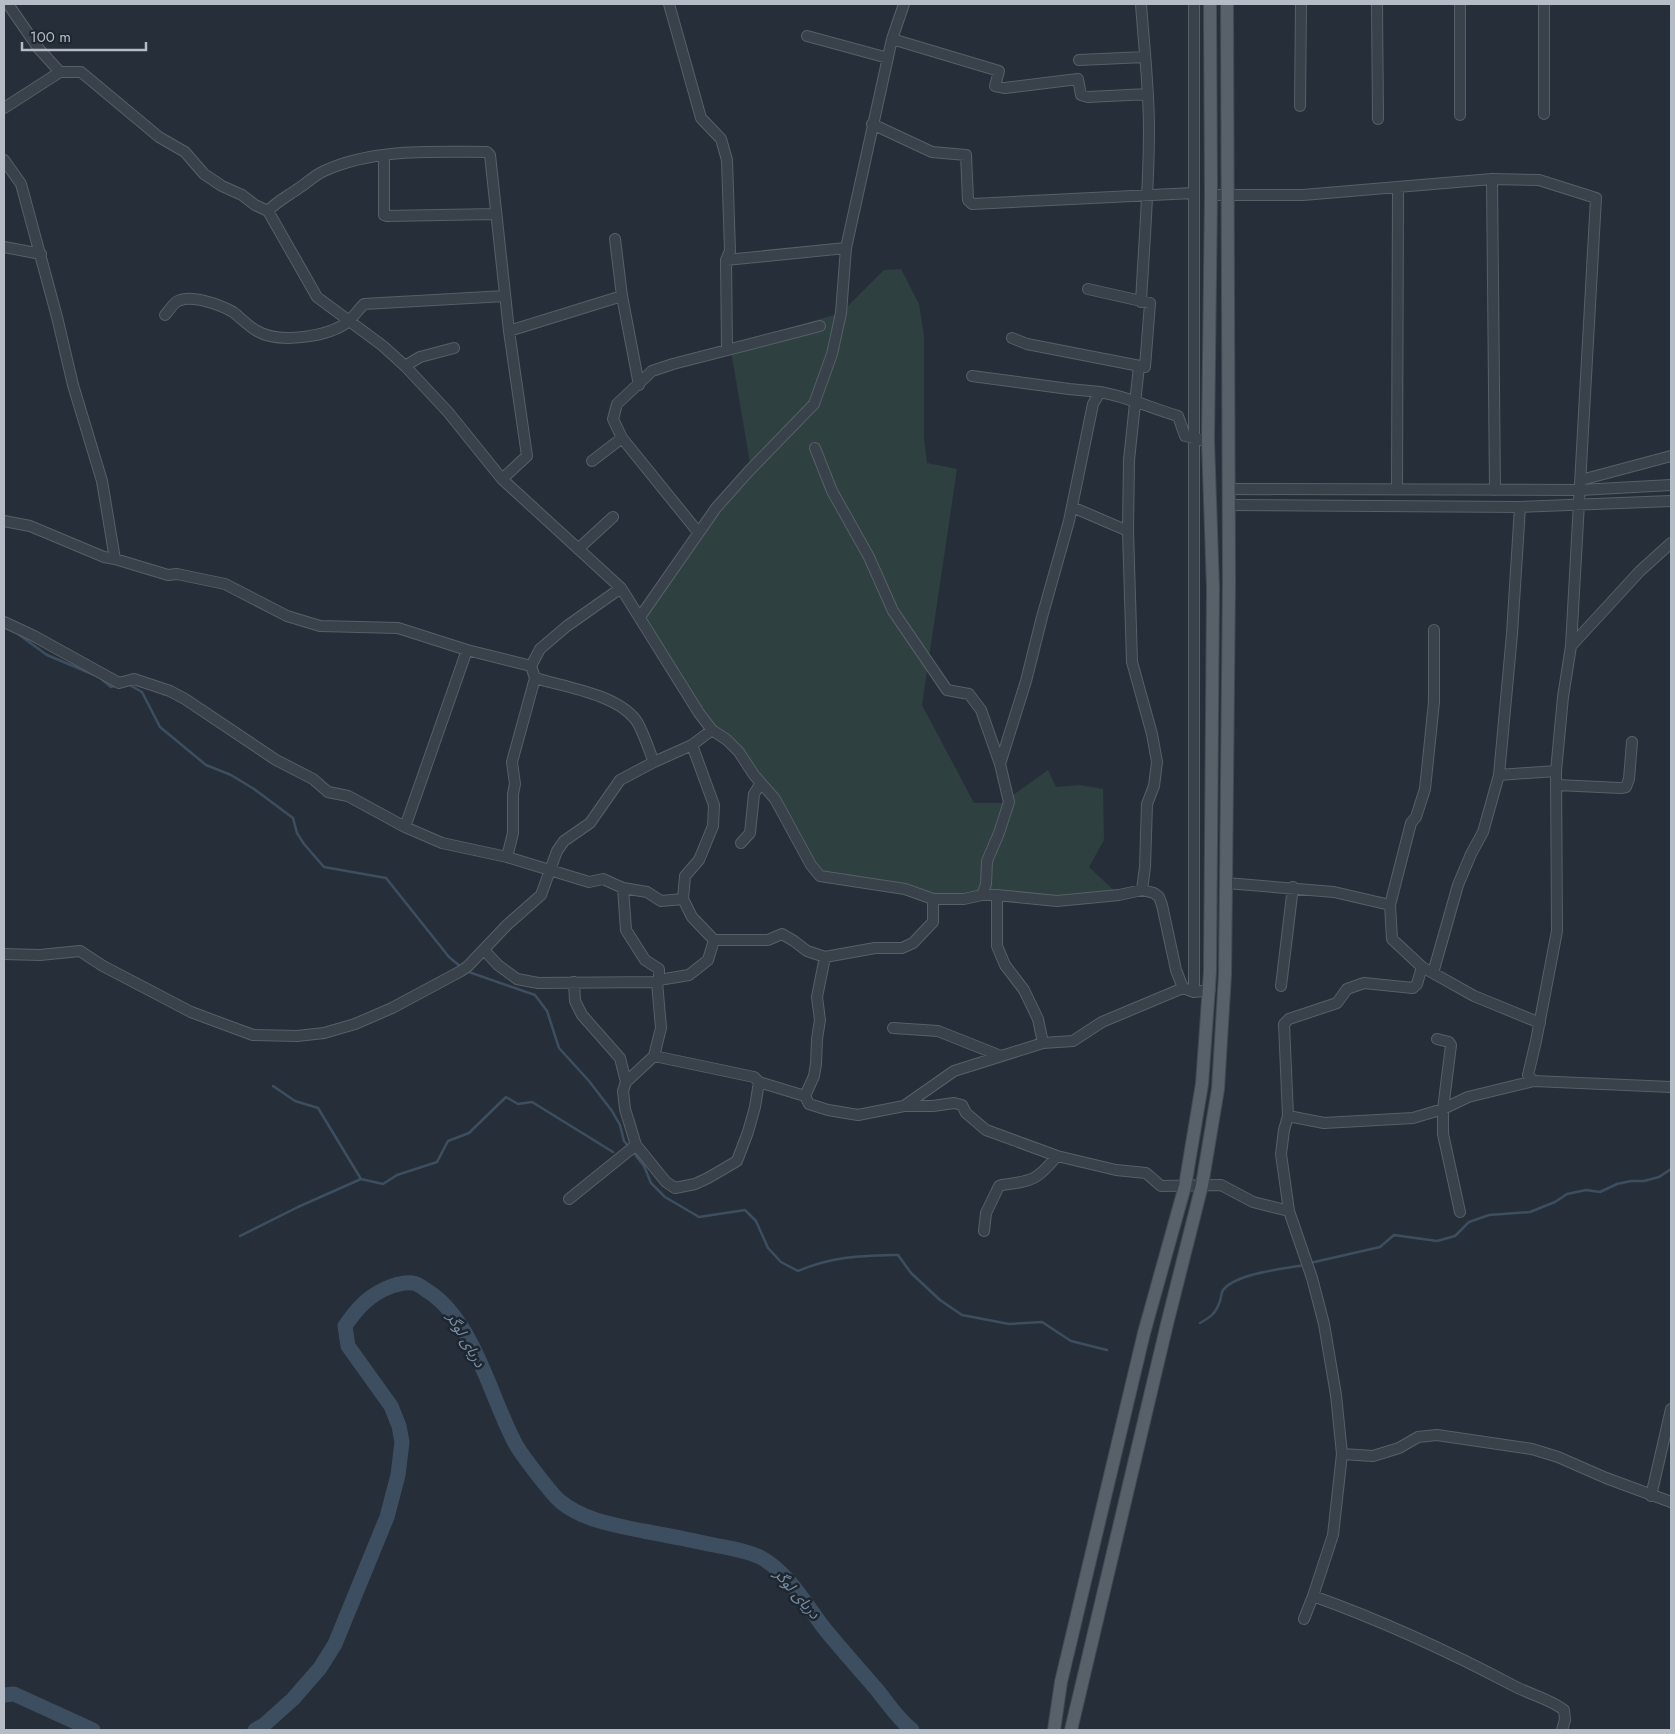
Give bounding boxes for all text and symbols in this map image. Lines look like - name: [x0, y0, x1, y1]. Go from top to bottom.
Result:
- scale bar: [22, 20, 146, 52]
- text: 100 m: [30, 26, 71, 48]
- water label: دریای لوگر: [441, 1308, 491, 1372]
- water label: دریای لوگر: [768, 1563, 826, 1625]

